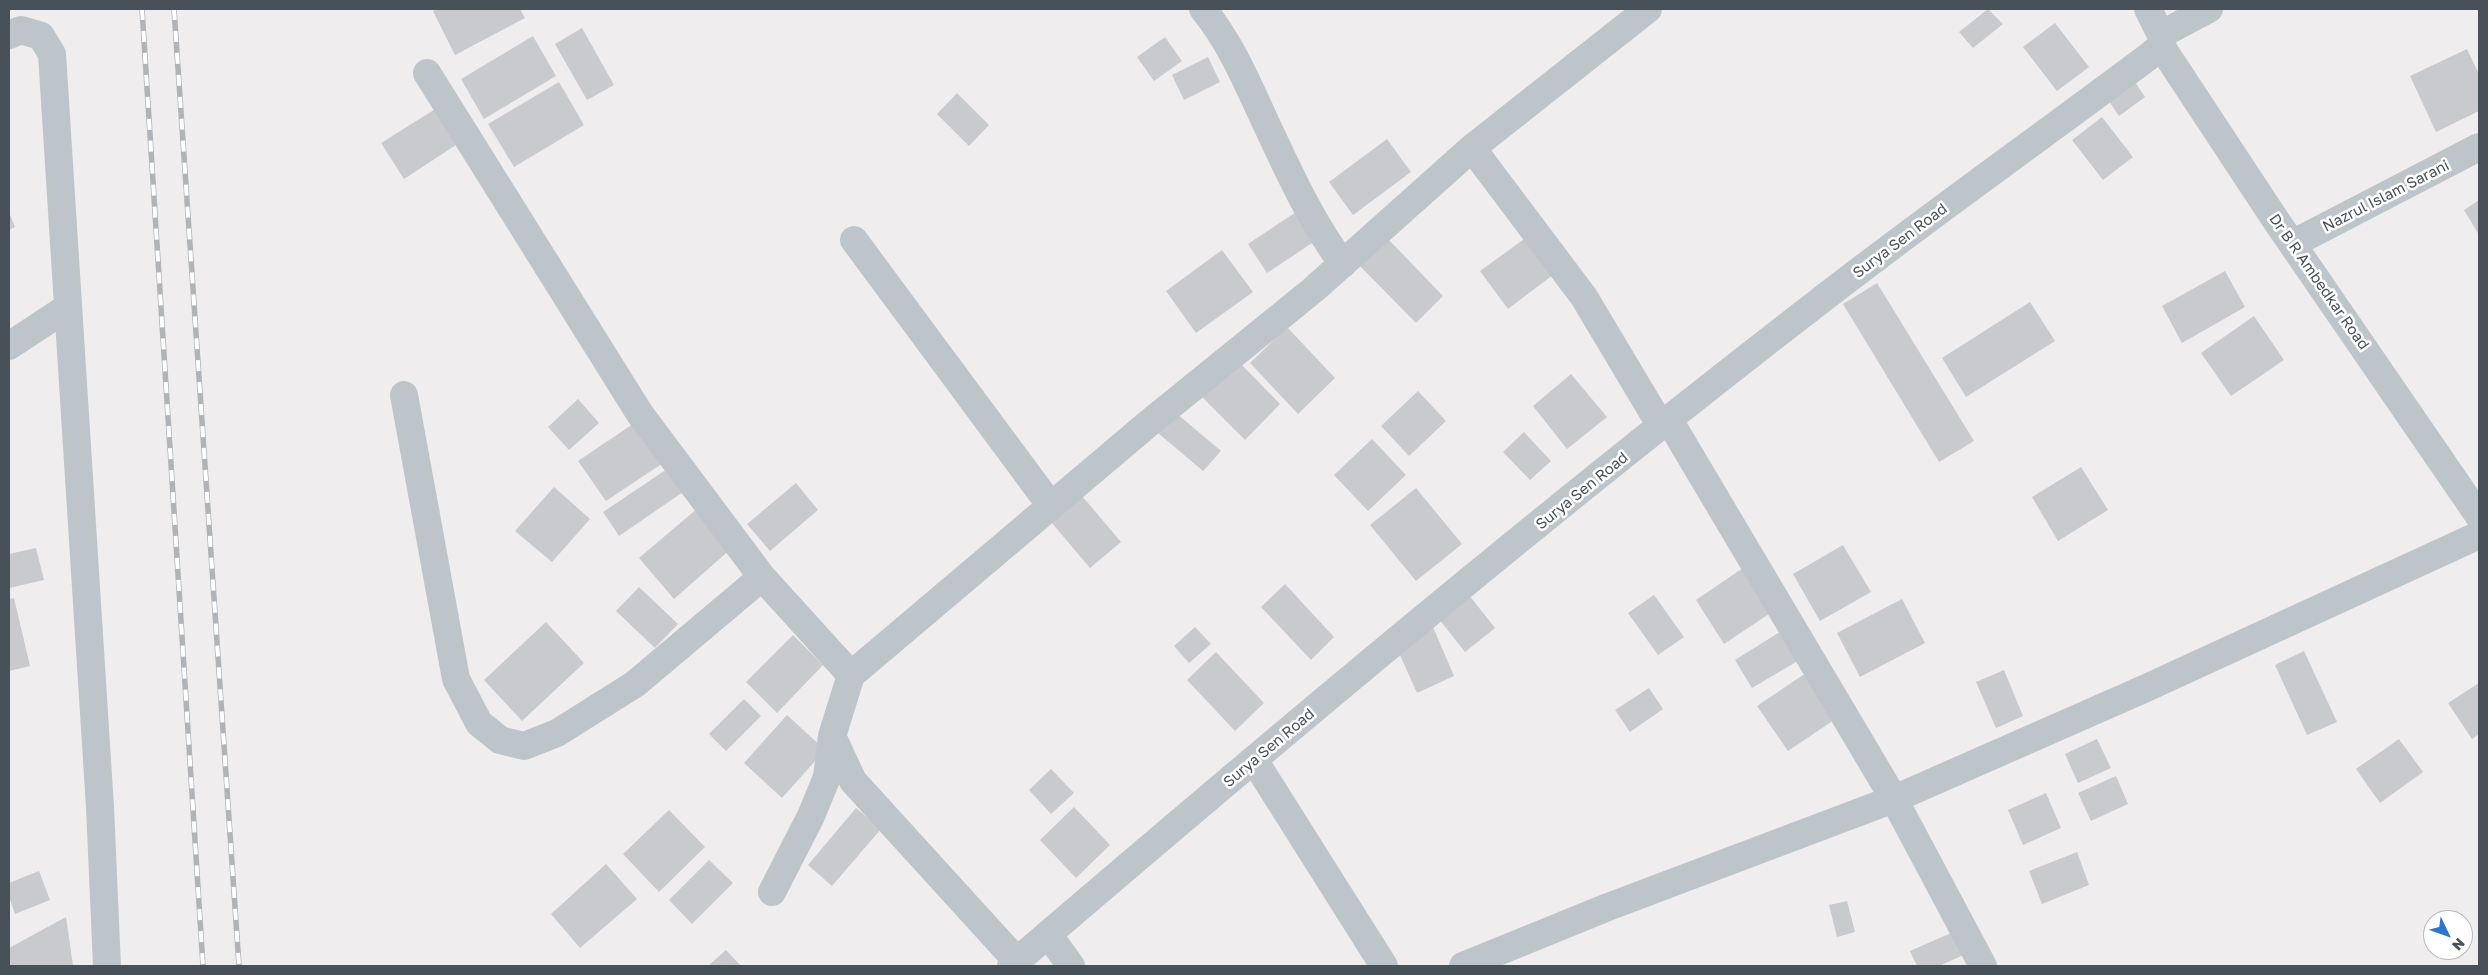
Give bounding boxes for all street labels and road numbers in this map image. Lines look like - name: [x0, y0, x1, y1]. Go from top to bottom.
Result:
- street label: Nazrul Islam Sarani: [2320, 156, 2452, 236]
- street label: Surya Sen Road: [1849, 200, 1951, 282]
- street label: Dr B R Ambedkar Road: [2265, 211, 2373, 353]
- street label: Surya Sen Road: [1532, 448, 1632, 534]
- street label: Surya Sen Road: [1220, 705, 1318, 791]

